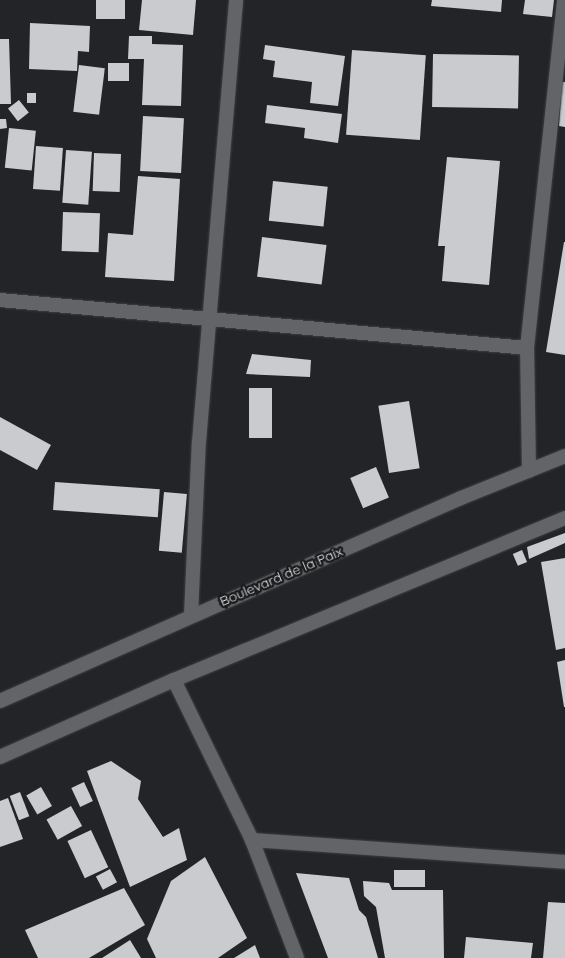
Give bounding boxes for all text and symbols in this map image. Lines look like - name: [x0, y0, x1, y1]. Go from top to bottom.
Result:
- street label: Boulevard de la Paix: [217, 542, 345, 610]

